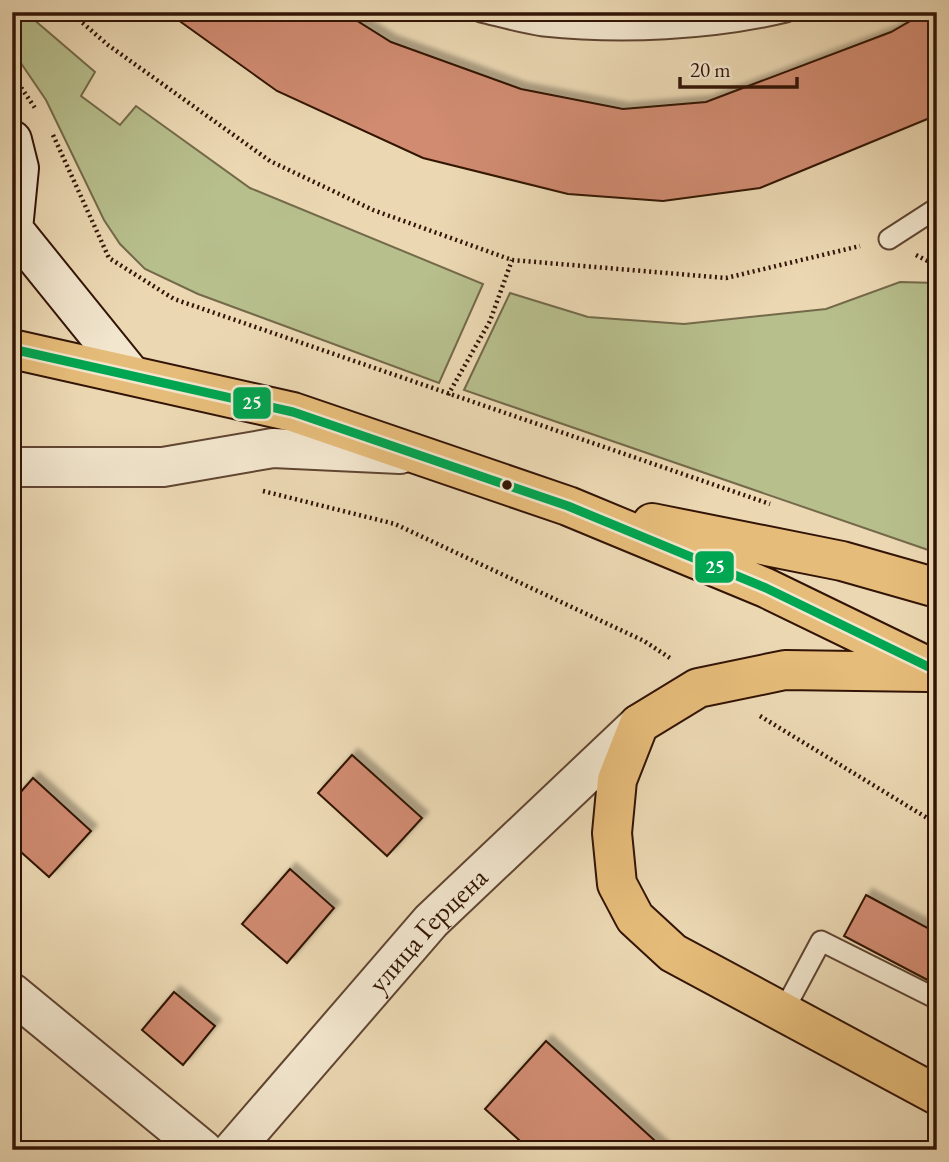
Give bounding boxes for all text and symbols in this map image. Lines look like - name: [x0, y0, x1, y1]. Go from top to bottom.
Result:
- scale bar: [680, 46, 797, 90]
- text: 20 m: [690, 56, 731, 83]
- line badge: 25: [232, 386, 272, 420]
- text: 25: [242, 390, 262, 415]
- unlabelled marker: [500, 478, 514, 492]
- line badge: 25: [694, 550, 735, 584]
- text: 25: [705, 554, 725, 579]
- street label: улица Герцена: [359, 859, 496, 1000]

